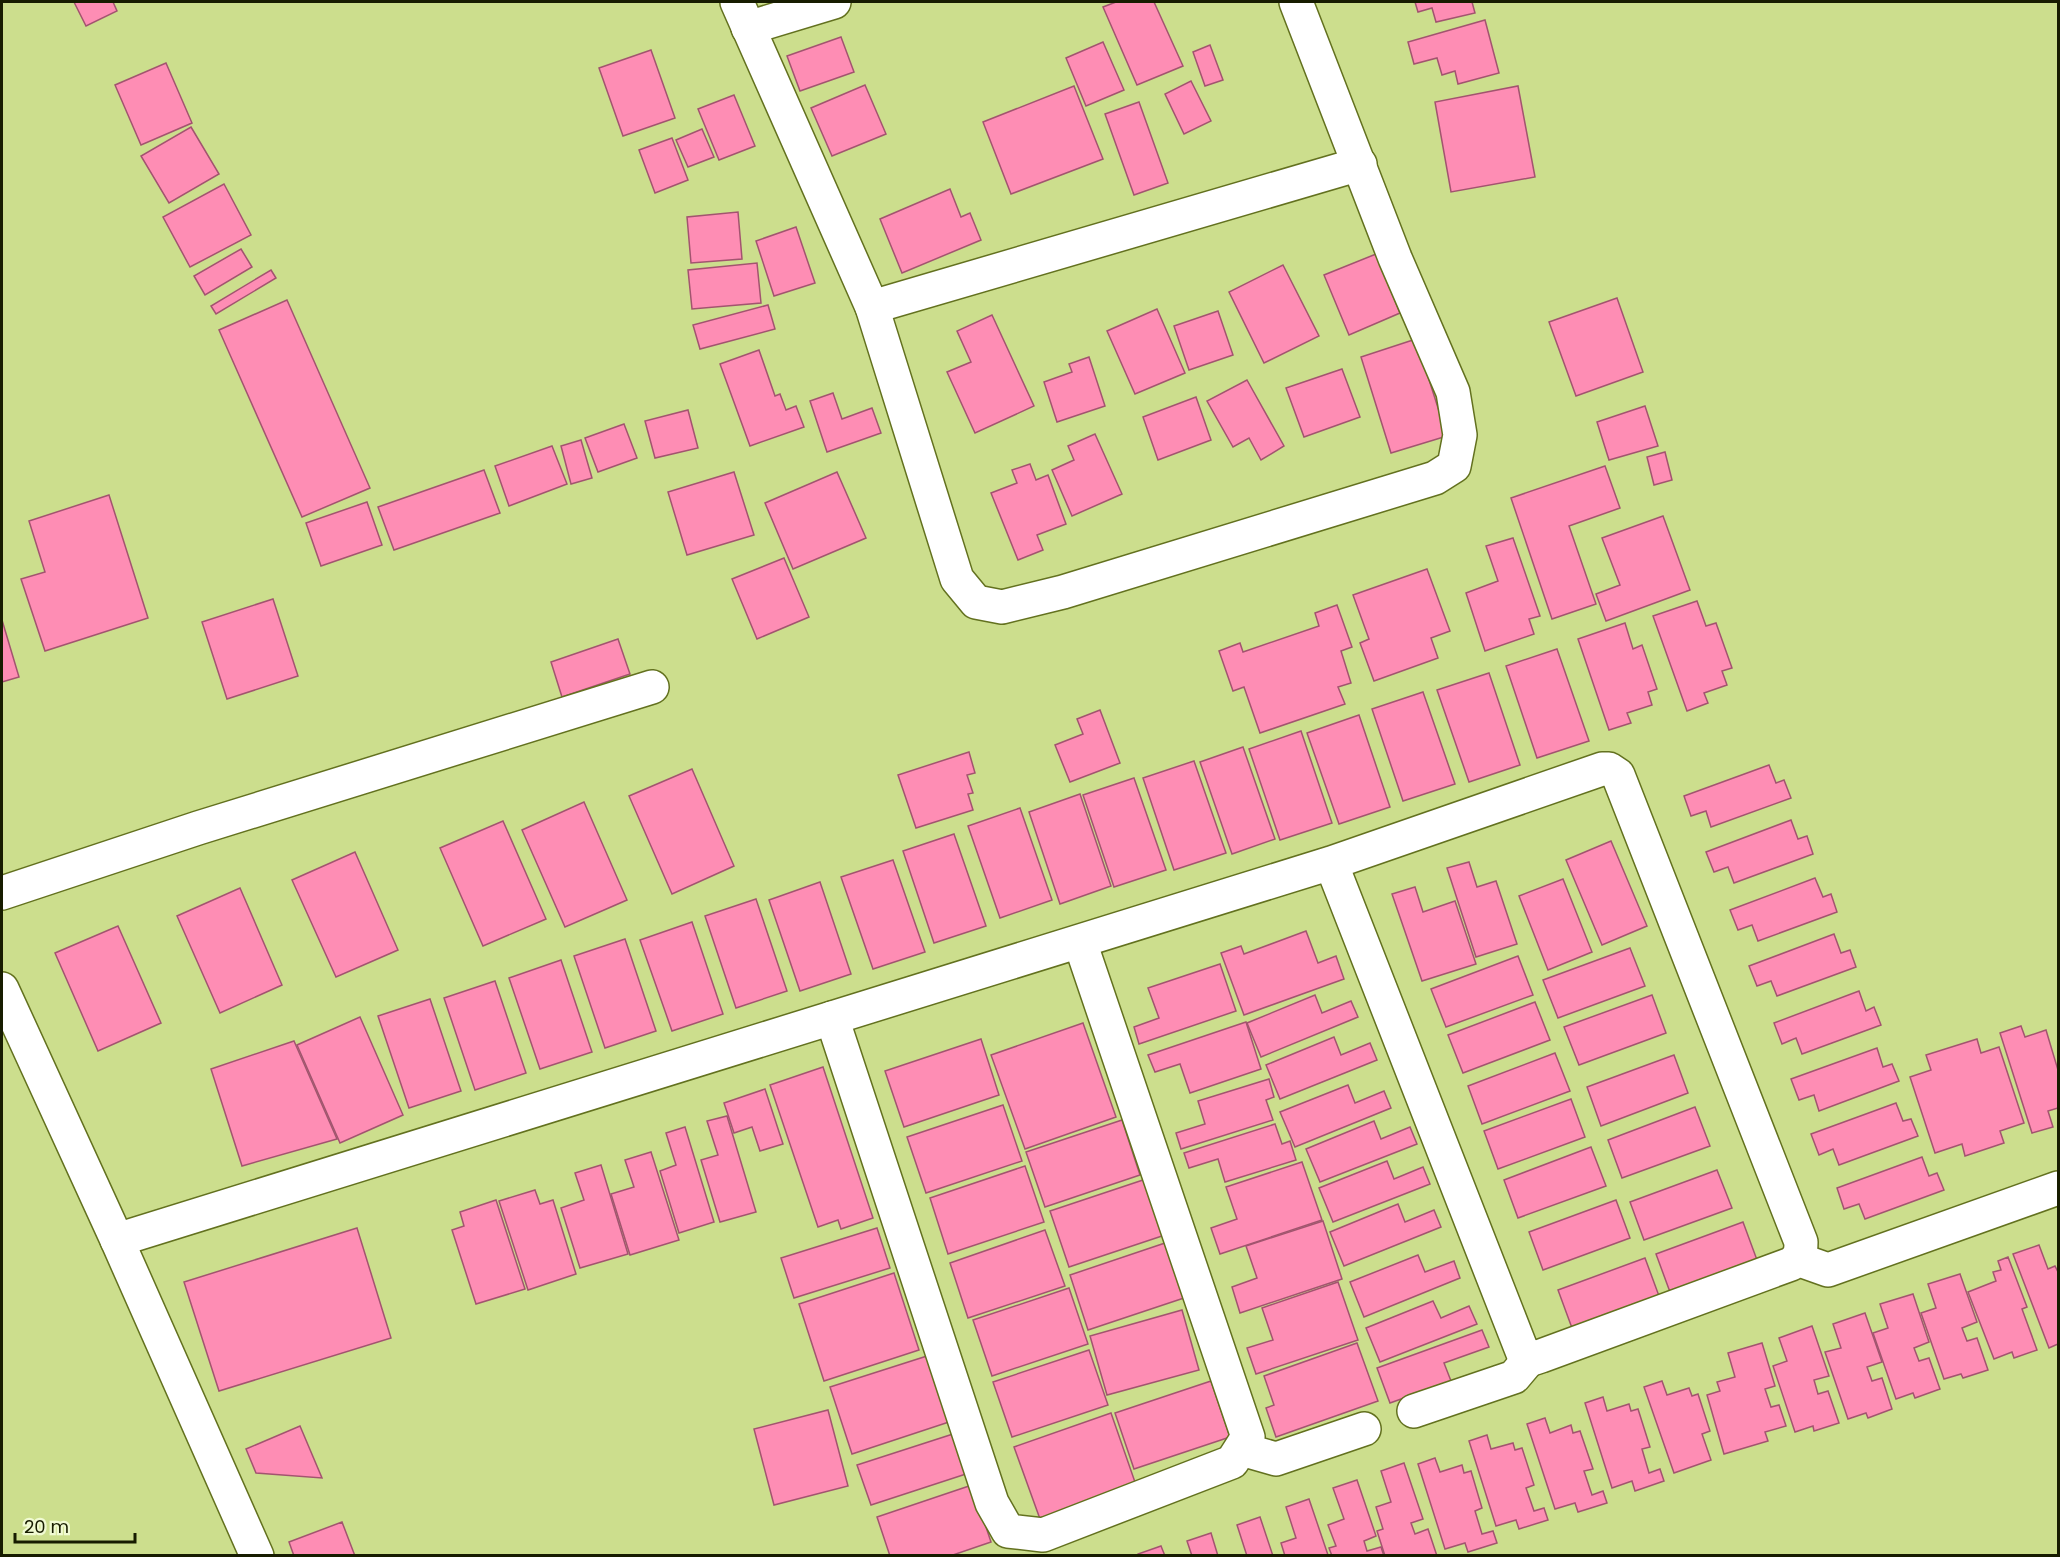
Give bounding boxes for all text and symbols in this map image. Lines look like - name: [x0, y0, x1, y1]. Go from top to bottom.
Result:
- scale bar: [15, 1506, 135, 1544]
- text: 20 m: [24, 1514, 69, 1539]

